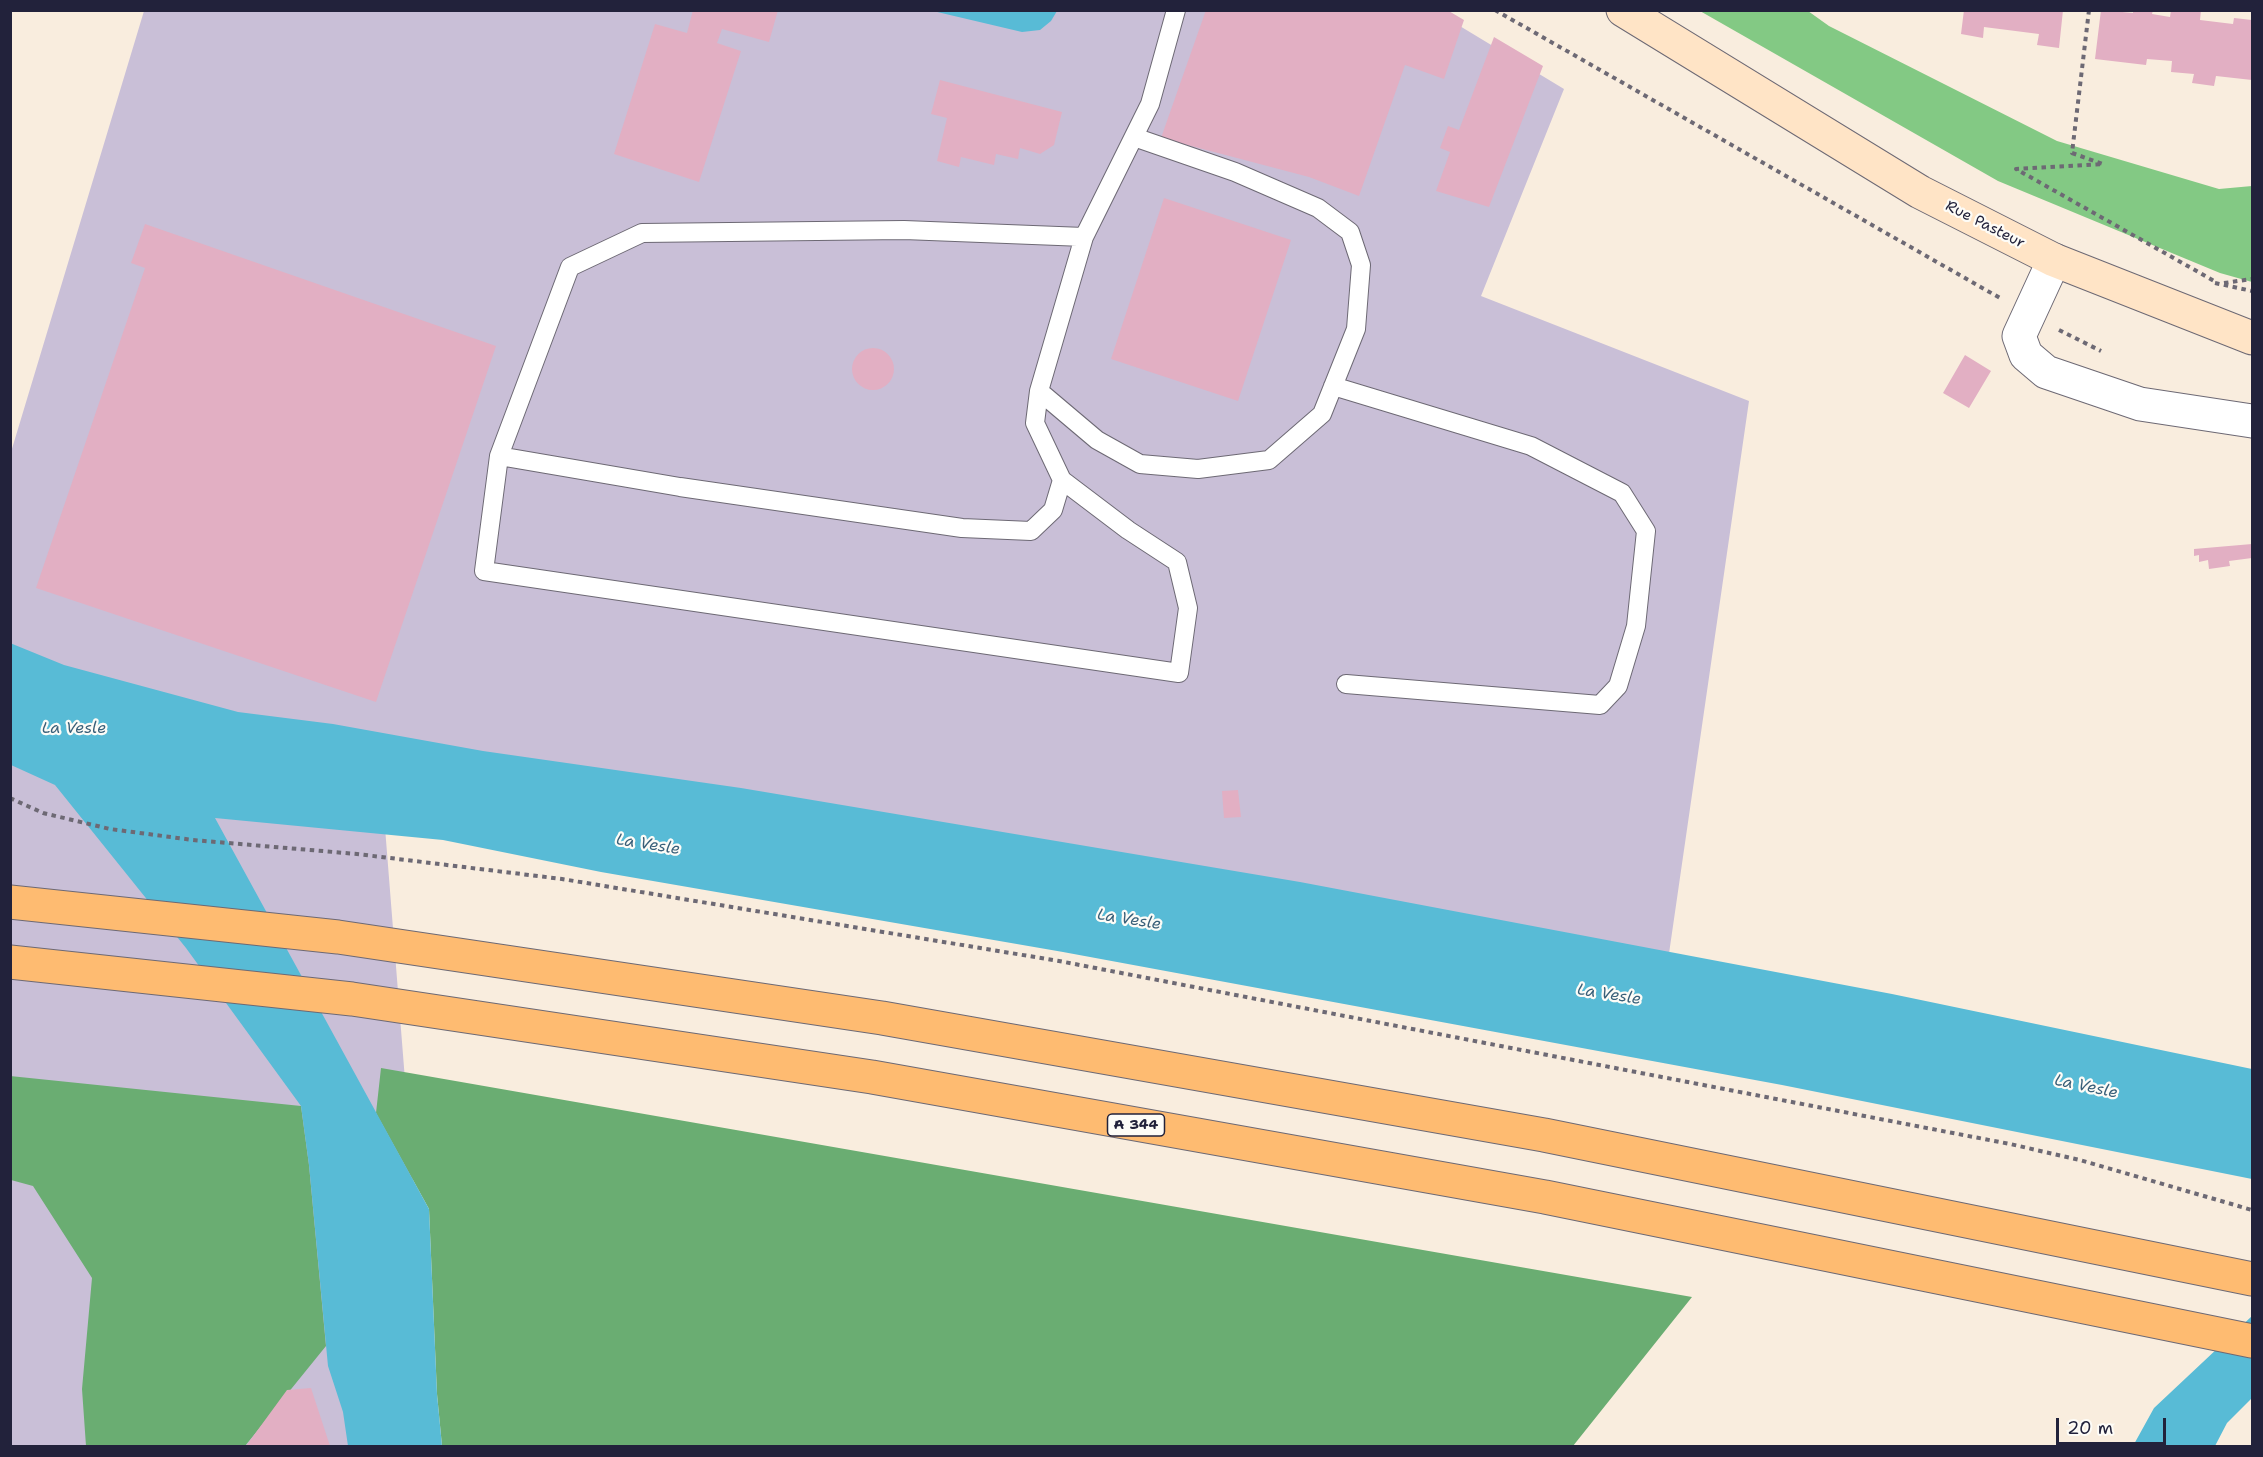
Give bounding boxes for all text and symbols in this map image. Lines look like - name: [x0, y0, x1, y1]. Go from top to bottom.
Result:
- street label: Rue Pasteur: [1942, 197, 2028, 253]
- water label: La Vesle: [42, 719, 106, 739]
- water label: La Vesle: [615, 830, 681, 860]
- water label: La Vesle: [1096, 905, 1162, 935]
- water label: La Vesle: [1576, 980, 1642, 1010]
- water label: La Vesle: [2053, 1071, 2119, 1103]
- road number: A 344: [1108, 1114, 1164, 1136]
- scale bar: [2059, 1406, 2168, 1444]
- text: 20 m: [2067, 1416, 2113, 1440]

